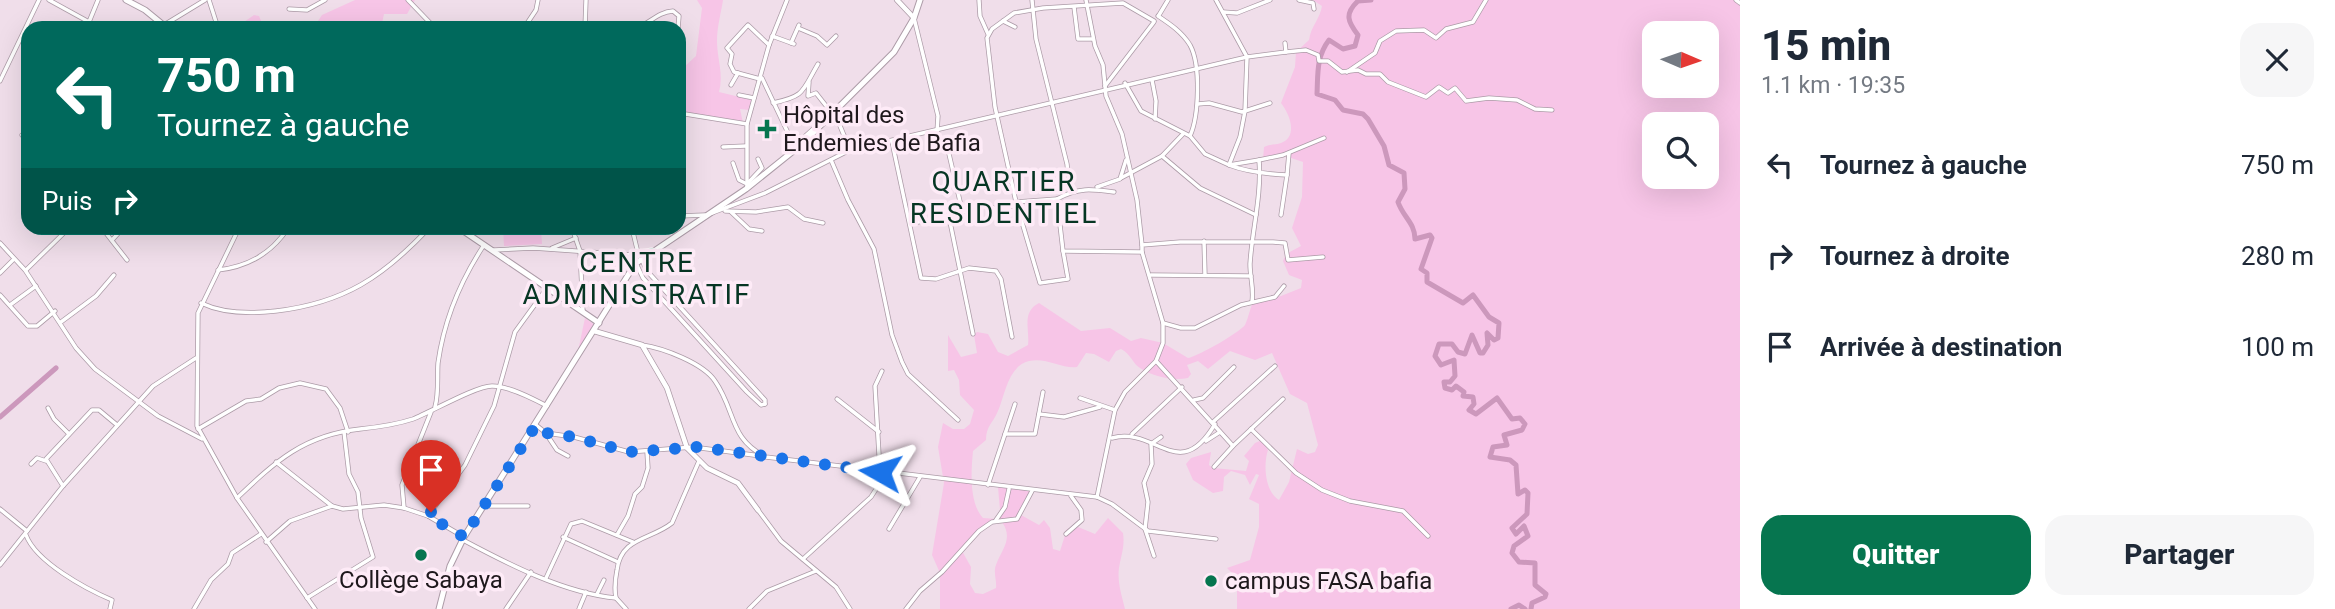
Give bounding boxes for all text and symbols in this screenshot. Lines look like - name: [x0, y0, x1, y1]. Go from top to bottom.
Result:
- north arrow: [1642, 21, 1718, 98]
- map controls: [1642, 21, 1719, 189]
- text: 15 min: [1761, 21, 1891, 70]
- button: close: [2240, 23, 2314, 97]
- text: 750 m: [157, 47, 296, 104]
- icon: left: [42, 49, 133, 140]
- text: 1.1 km · 19:35: [1761, 72, 1905, 99]
- place label: Hôpital des Endemies de Bafia: [783, 101, 981, 157]
- text: Tournez à gauche: [157, 106, 409, 144]
- button: search: [1642, 112, 1719, 189]
- marker: Hôpital des Endemies de Bafia: [757, 119, 777, 139]
- icon: left: [1761, 146, 1799, 184]
- text: Tournez à gauche: [1820, 150, 2027, 180]
- text: 750 m: [2241, 150, 2314, 180]
- district label: QUARTIER RESIDENTIEL: [910, 165, 1098, 230]
- icon: right: [106, 182, 144, 220]
- text: Puis: [42, 186, 92, 216]
- icon: right: [1761, 237, 1799, 275]
- text: Tournez à droite: [1820, 241, 2010, 271]
- text: 280 m: [2241, 241, 2314, 271]
- district label: CENTRE ADMINISTRATIF: [522, 246, 752, 311]
- icon: arrive: [1761, 328, 1799, 366]
- text: Arrivée à destination: [1820, 332, 2062, 362]
- text: 100 m: [2241, 332, 2314, 362]
- position arrow: [843, 435, 917, 509]
- pin: [401, 440, 461, 512]
- icon: arrive: [412, 451, 450, 489]
- button: Quitter: [1761, 515, 2031, 595]
- button: Partager: [2045, 515, 2314, 595]
- marker: Collège Sabaya: [413, 547, 429, 563]
- place label: Collège Sabaya: [339, 566, 503, 594]
- place label: campus FASA bafia: [1225, 567, 1432, 595]
- marker: campus FASA bafia: [1203, 573, 1219, 589]

